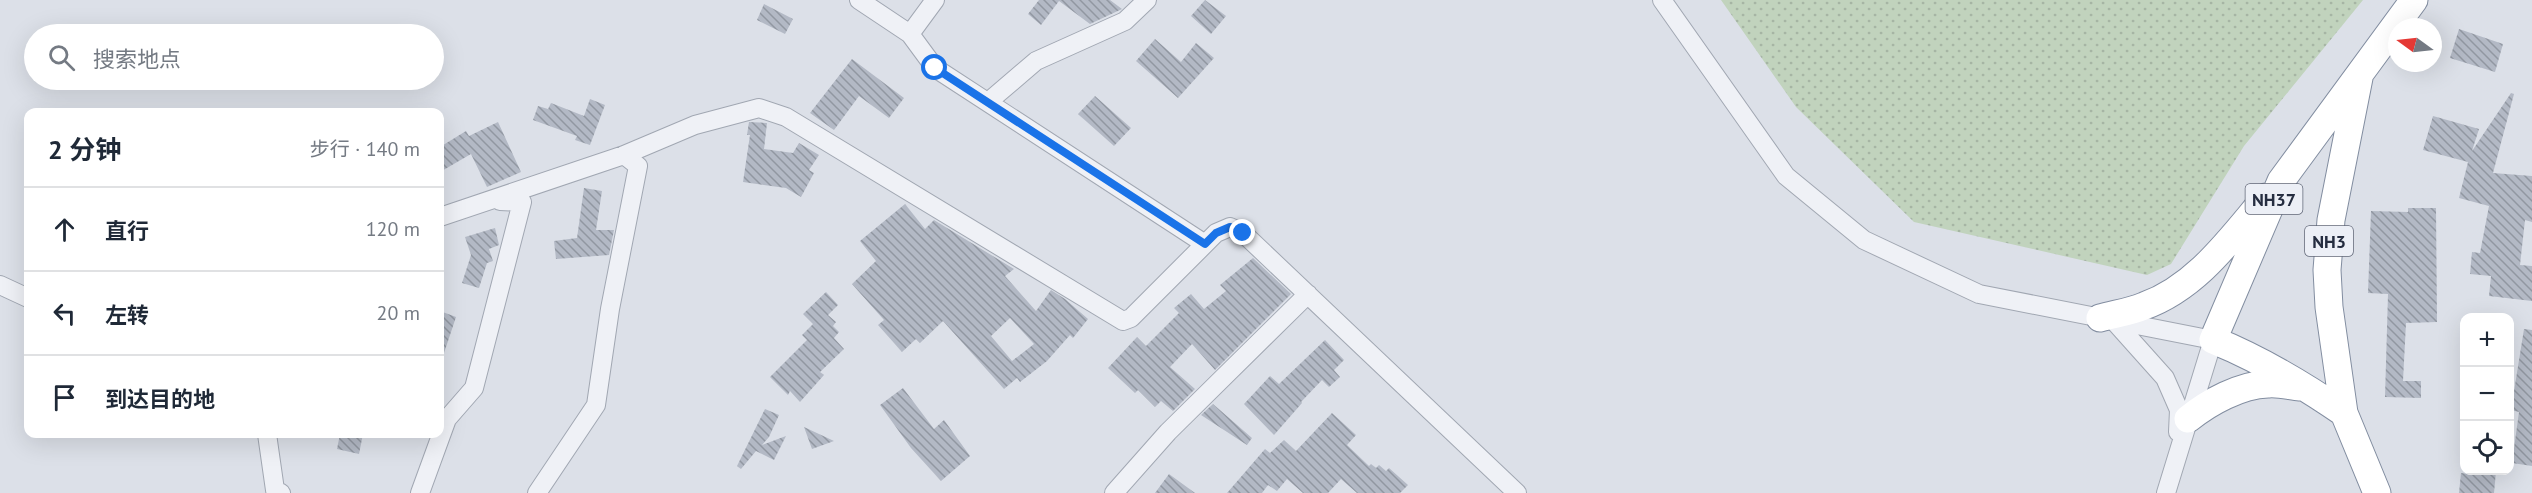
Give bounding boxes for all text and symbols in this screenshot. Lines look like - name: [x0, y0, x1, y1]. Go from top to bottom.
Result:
- north arrow: [2388, 18, 2442, 72]
- search box: [24, 24, 444, 90]
- icon: search: [45, 41, 78, 74]
- text: 搜索地点: [93, 45, 181, 73]
- route start: [921, 54, 947, 80]
- text: 2 分钟: [48, 133, 121, 166]
- text: 步行 · 140 m: [310, 136, 420, 162]
- road number: NH37: [2246, 184, 2302, 214]
- icon: ahead: [48, 213, 81, 246]
- text: 120 m: [366, 216, 420, 242]
- text: 直行: [105, 217, 149, 245]
- route end: [1229, 219, 1255, 245]
- road number: NH3: [2305, 226, 2353, 256]
- icon: left: [48, 297, 81, 330]
- text: 20 m: [377, 300, 420, 326]
- text: 左转: [105, 301, 149, 329]
- map controls: [2460, 313, 2514, 475]
- button: +: [2460, 313, 2514, 367]
- button: −: [2460, 367, 2514, 421]
- icon: arrive: [48, 381, 81, 414]
- text: 到达目的地: [105, 385, 215, 413]
- button: locate: [2460, 421, 2514, 475]

